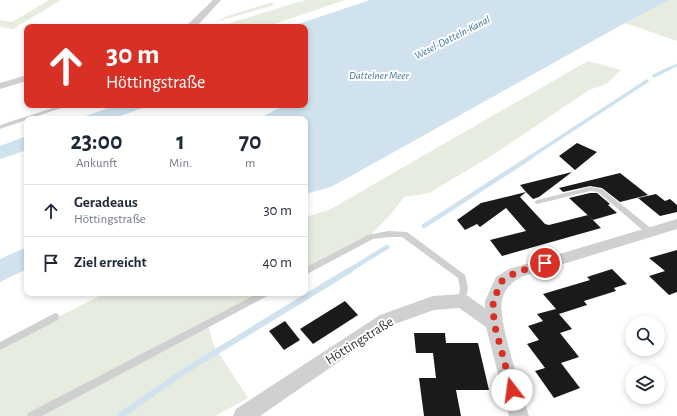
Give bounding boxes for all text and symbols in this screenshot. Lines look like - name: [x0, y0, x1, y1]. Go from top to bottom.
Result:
- water label: Wesel-Datteln-Kanal: [413, 14, 492, 61]
- icon: ahead: [40, 40, 92, 92]
- text: 30 m: [106, 41, 159, 69]
- water label: Dattelner Meer: [349, 70, 409, 81]
- text: Höttingstraße: [106, 74, 205, 92]
- text: 23:00: [70, 130, 123, 154]
- text: 1: [176, 130, 185, 154]
- text: 70: [239, 130, 262, 154]
- text: Ankunft: [76, 157, 117, 170]
- text: Min.: [169, 157, 192, 170]
- text: m: [245, 157, 255, 170]
- text: Geradeaus: [74, 195, 138, 210]
- icon: ahead: [40, 200, 62, 222]
- text: 30 m: [263, 203, 292, 218]
- text: Höttingstraße: [74, 213, 146, 226]
- pin: [528, 246, 562, 280]
- icon: arrive: [40, 252, 62, 274]
- icon: arrive: [534, 252, 556, 274]
- text: Ziel erreicht: [74, 255, 147, 270]
- text: 40 m: [262, 255, 292, 270]
- street label: Höttingstraße: [323, 314, 396, 367]
- map controls: [625, 316, 665, 404]
- button: search: [625, 316, 665, 356]
- button: layers: [625, 364, 665, 404]
- position arrow: [491, 369, 533, 411]

